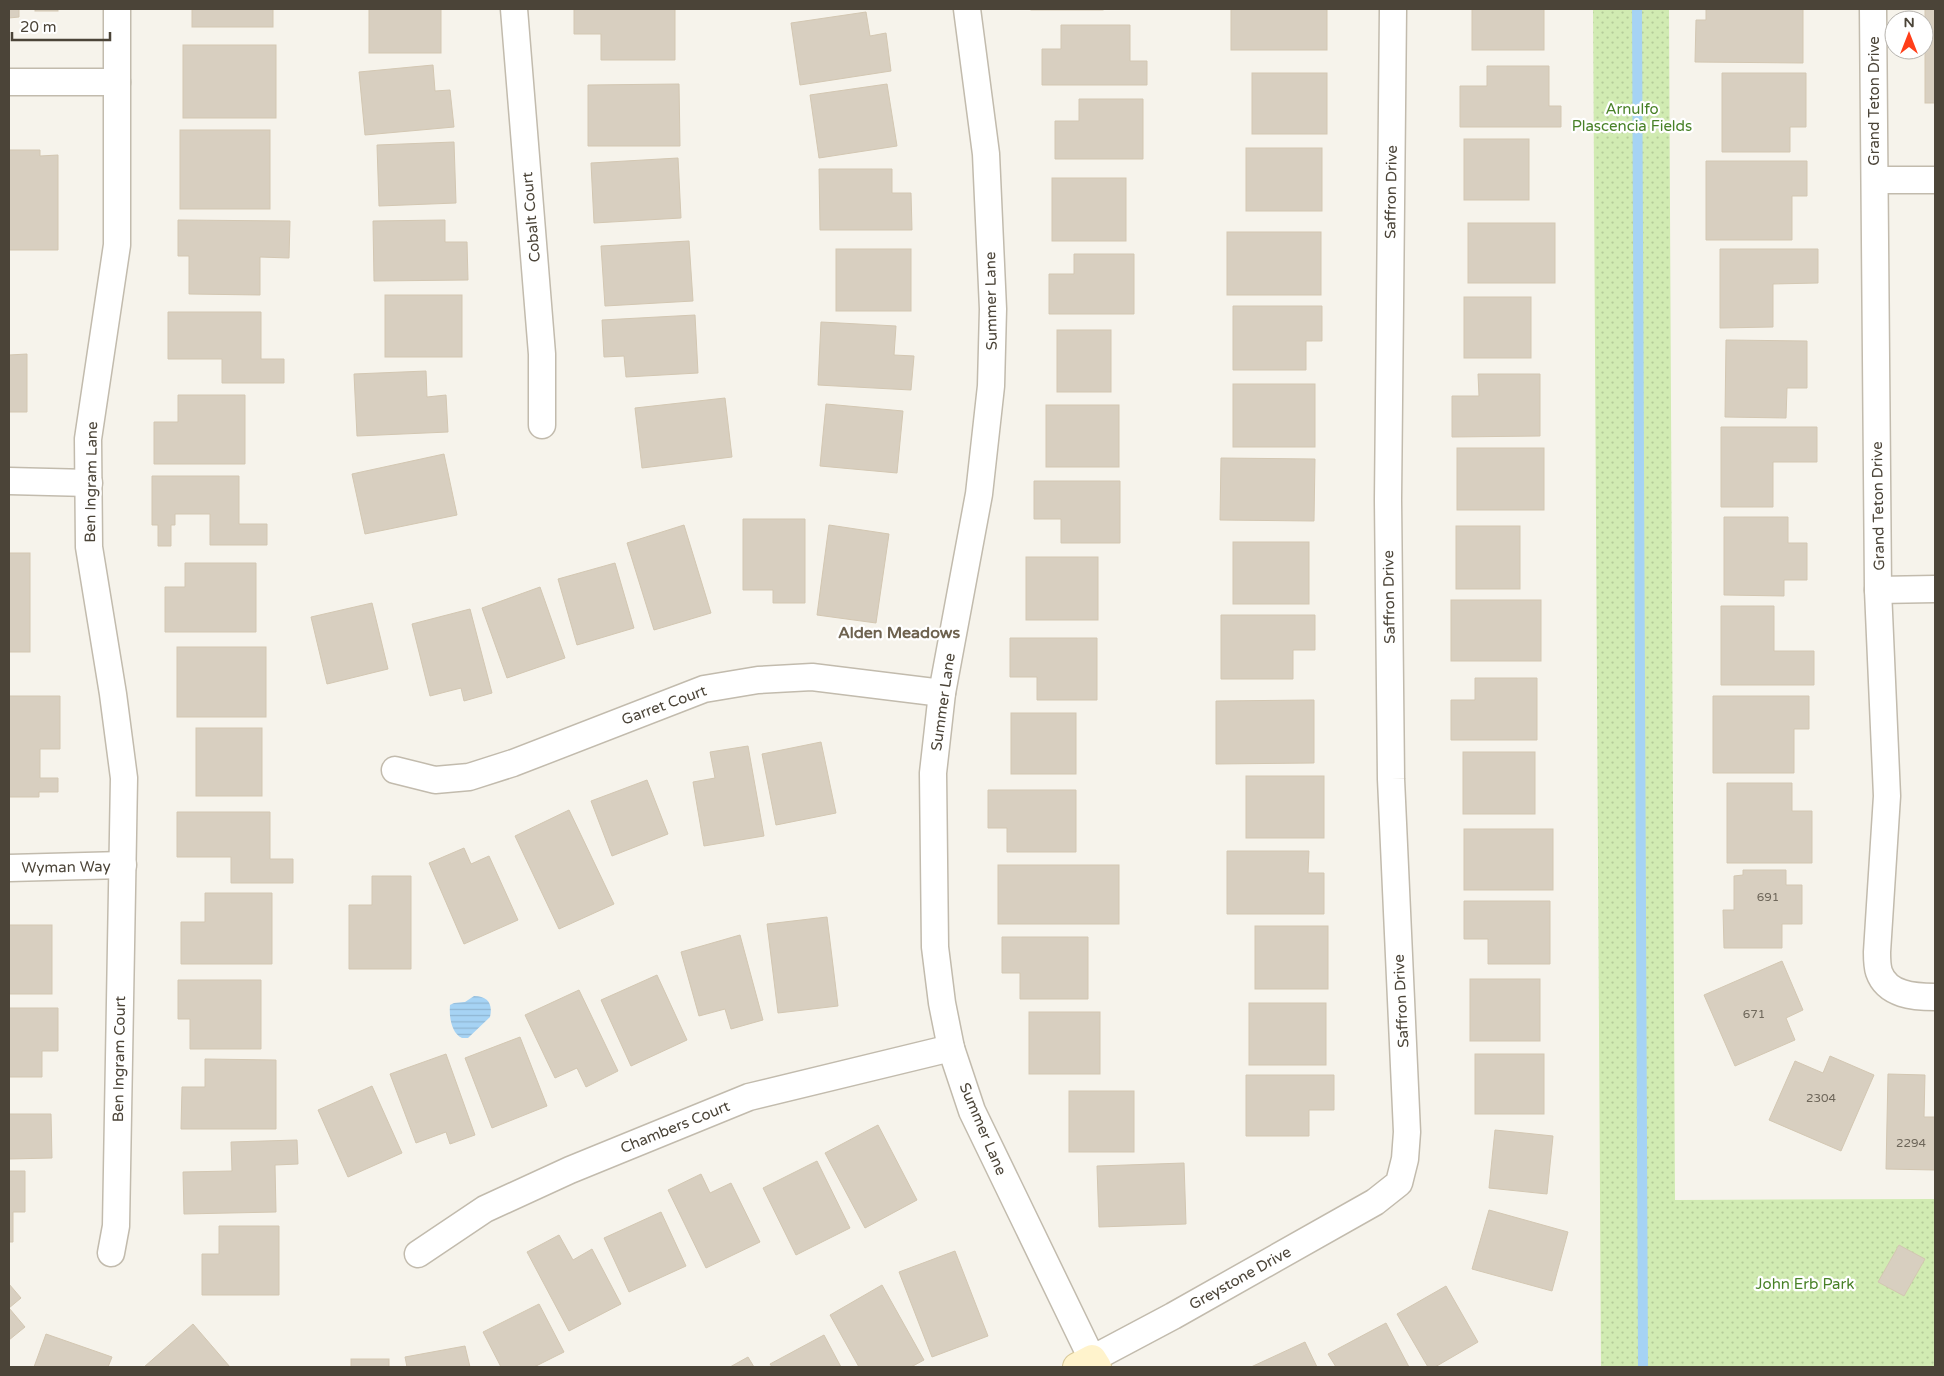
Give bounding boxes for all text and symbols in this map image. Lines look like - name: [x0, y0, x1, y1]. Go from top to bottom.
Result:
- scale bar: [12, 10, 110, 42]
- north arrow: [1884, 10, 1934, 60]
- text: N: [1903, 14, 1915, 31]
- text: 20 m: [20, 18, 57, 36]
- street label: Grand Teton Drive: [1865, 36, 1883, 166]
- park label: Arnulfo Plascencia Fields: [1572, 100, 1692, 135]
- street label: Saffron Drive: [1381, 145, 1401, 239]
- street label: Cobalt Court: [518, 171, 544, 263]
- street label: Summer Lane: [981, 252, 1001, 350]
- street label: Ben Ingram Lane: [81, 421, 101, 543]
- street label: Grand Teton Drive: [1868, 441, 1888, 571]
- street label: Saffron Drive: [1379, 550, 1399, 644]
- district label: Alden Meadows: [838, 623, 960, 643]
- street label: Summer Lane: [927, 652, 959, 752]
- street label: Garret Court: [619, 681, 709, 729]
- street label: Wyman Way: [21, 857, 111, 877]
- house number: 691: [1757, 890, 1779, 904]
- street label: Saffron Drive: [1390, 954, 1412, 1048]
- street label: Ben Ingram Court: [109, 995, 129, 1122]
- house number: 671: [1743, 1007, 1765, 1021]
- street label: Summer Lane: [955, 1080, 1011, 1178]
- house number: 2304: [1806, 1091, 1837, 1105]
- street label: Chambers Court: [618, 1097, 733, 1157]
- house number: 2294: [1896, 1136, 1927, 1150]
- street label: Greystone Drive: [1186, 1243, 1294, 1313]
- park label: John Erb Park: [1756, 1275, 1854, 1293]

